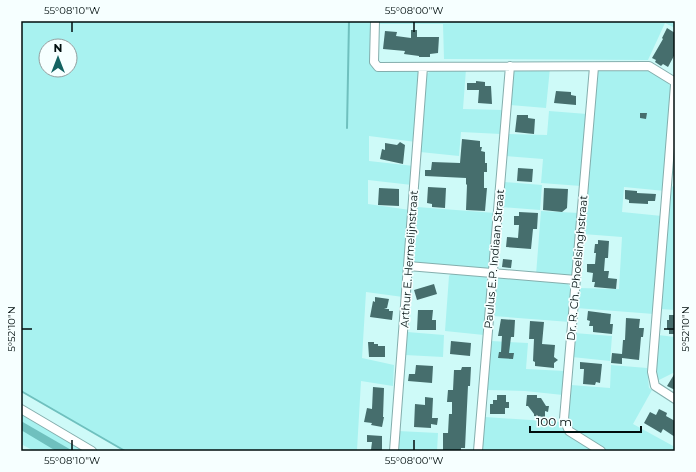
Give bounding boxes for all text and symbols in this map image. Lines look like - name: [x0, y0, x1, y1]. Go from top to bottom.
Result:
- text: 55°08'10"W: [44, 4, 100, 17]
- text: 55°08'00"W: [385, 4, 443, 17]
- north arrow: [38, 38, 78, 78]
- text: N: [54, 41, 62, 55]
- street label: Paulus E.P. Indiaan Straat: [481, 188, 507, 329]
- street label: Arthur E. Hermelijnstraat: [397, 189, 421, 328]
- street label: Dr. R. Ch. Phoelsinghstraat: [564, 194, 590, 341]
- text: 5°52'10"N: [5, 306, 18, 352]
- text: 5°52'10"N: [679, 306, 692, 352]
- scale bar: [530, 408, 641, 434]
- text: 100 m: [536, 414, 572, 429]
- text: 55°08'10"W: [44, 454, 100, 467]
- text: 55°08'00"W: [385, 454, 443, 467]

